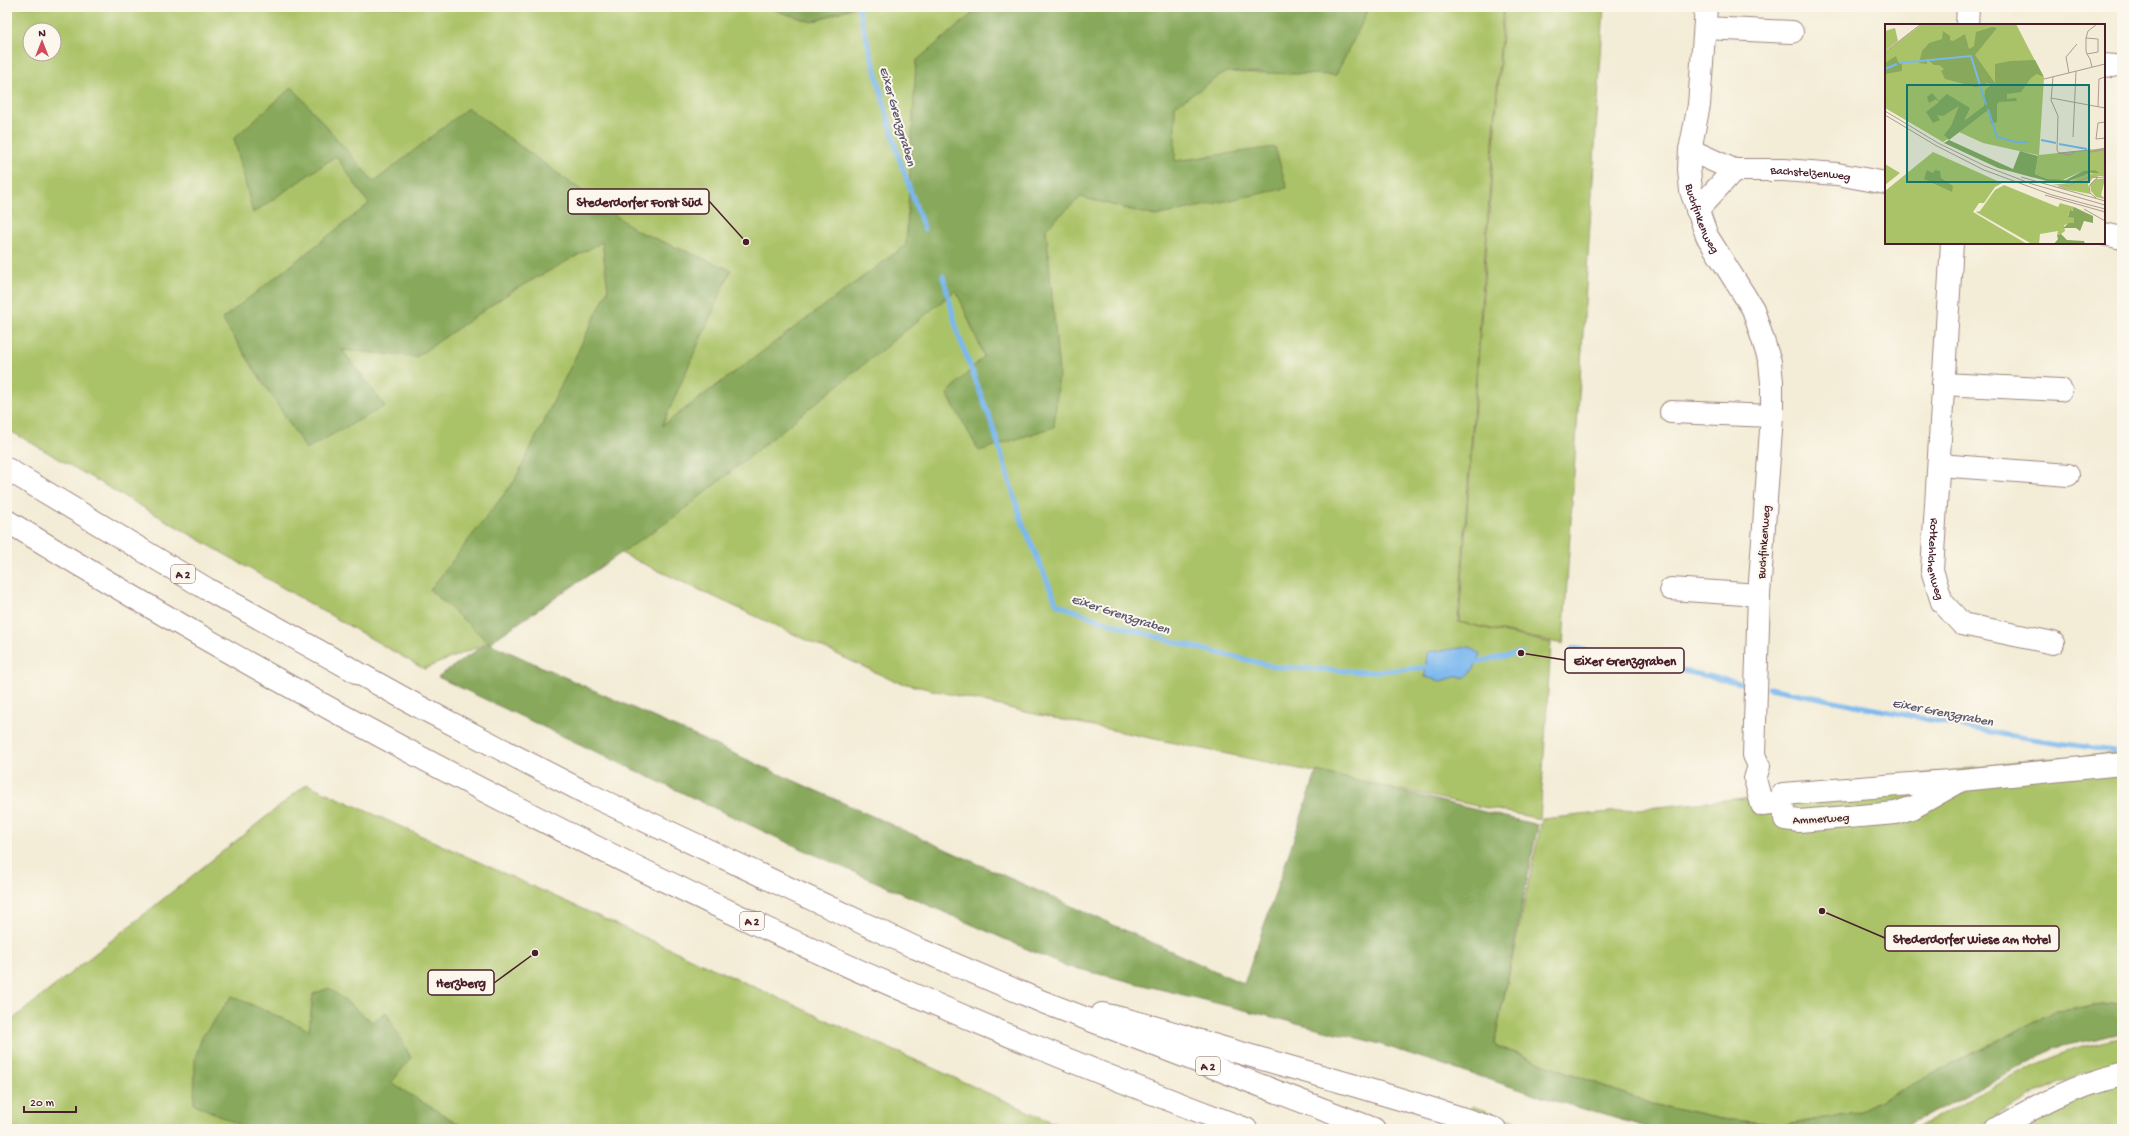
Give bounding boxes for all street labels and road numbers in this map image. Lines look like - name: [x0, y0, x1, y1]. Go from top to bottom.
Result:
- street label: Bachstelzenweg: [1769, 165, 1852, 185]
- street label: Buchfinkenweg: [1681, 182, 1721, 257]
- street label: Buchfinkenweg: [1755, 505, 1775, 580]
- street label: Rotkehlchenweg: [1923, 517, 1946, 602]
- road number: A 2: [171, 565, 195, 583]
- street label: Ammerweg: [1792, 812, 1850, 828]
- road number: A 2: [740, 912, 764, 930]
- road number: A 2: [1196, 1057, 1220, 1075]

